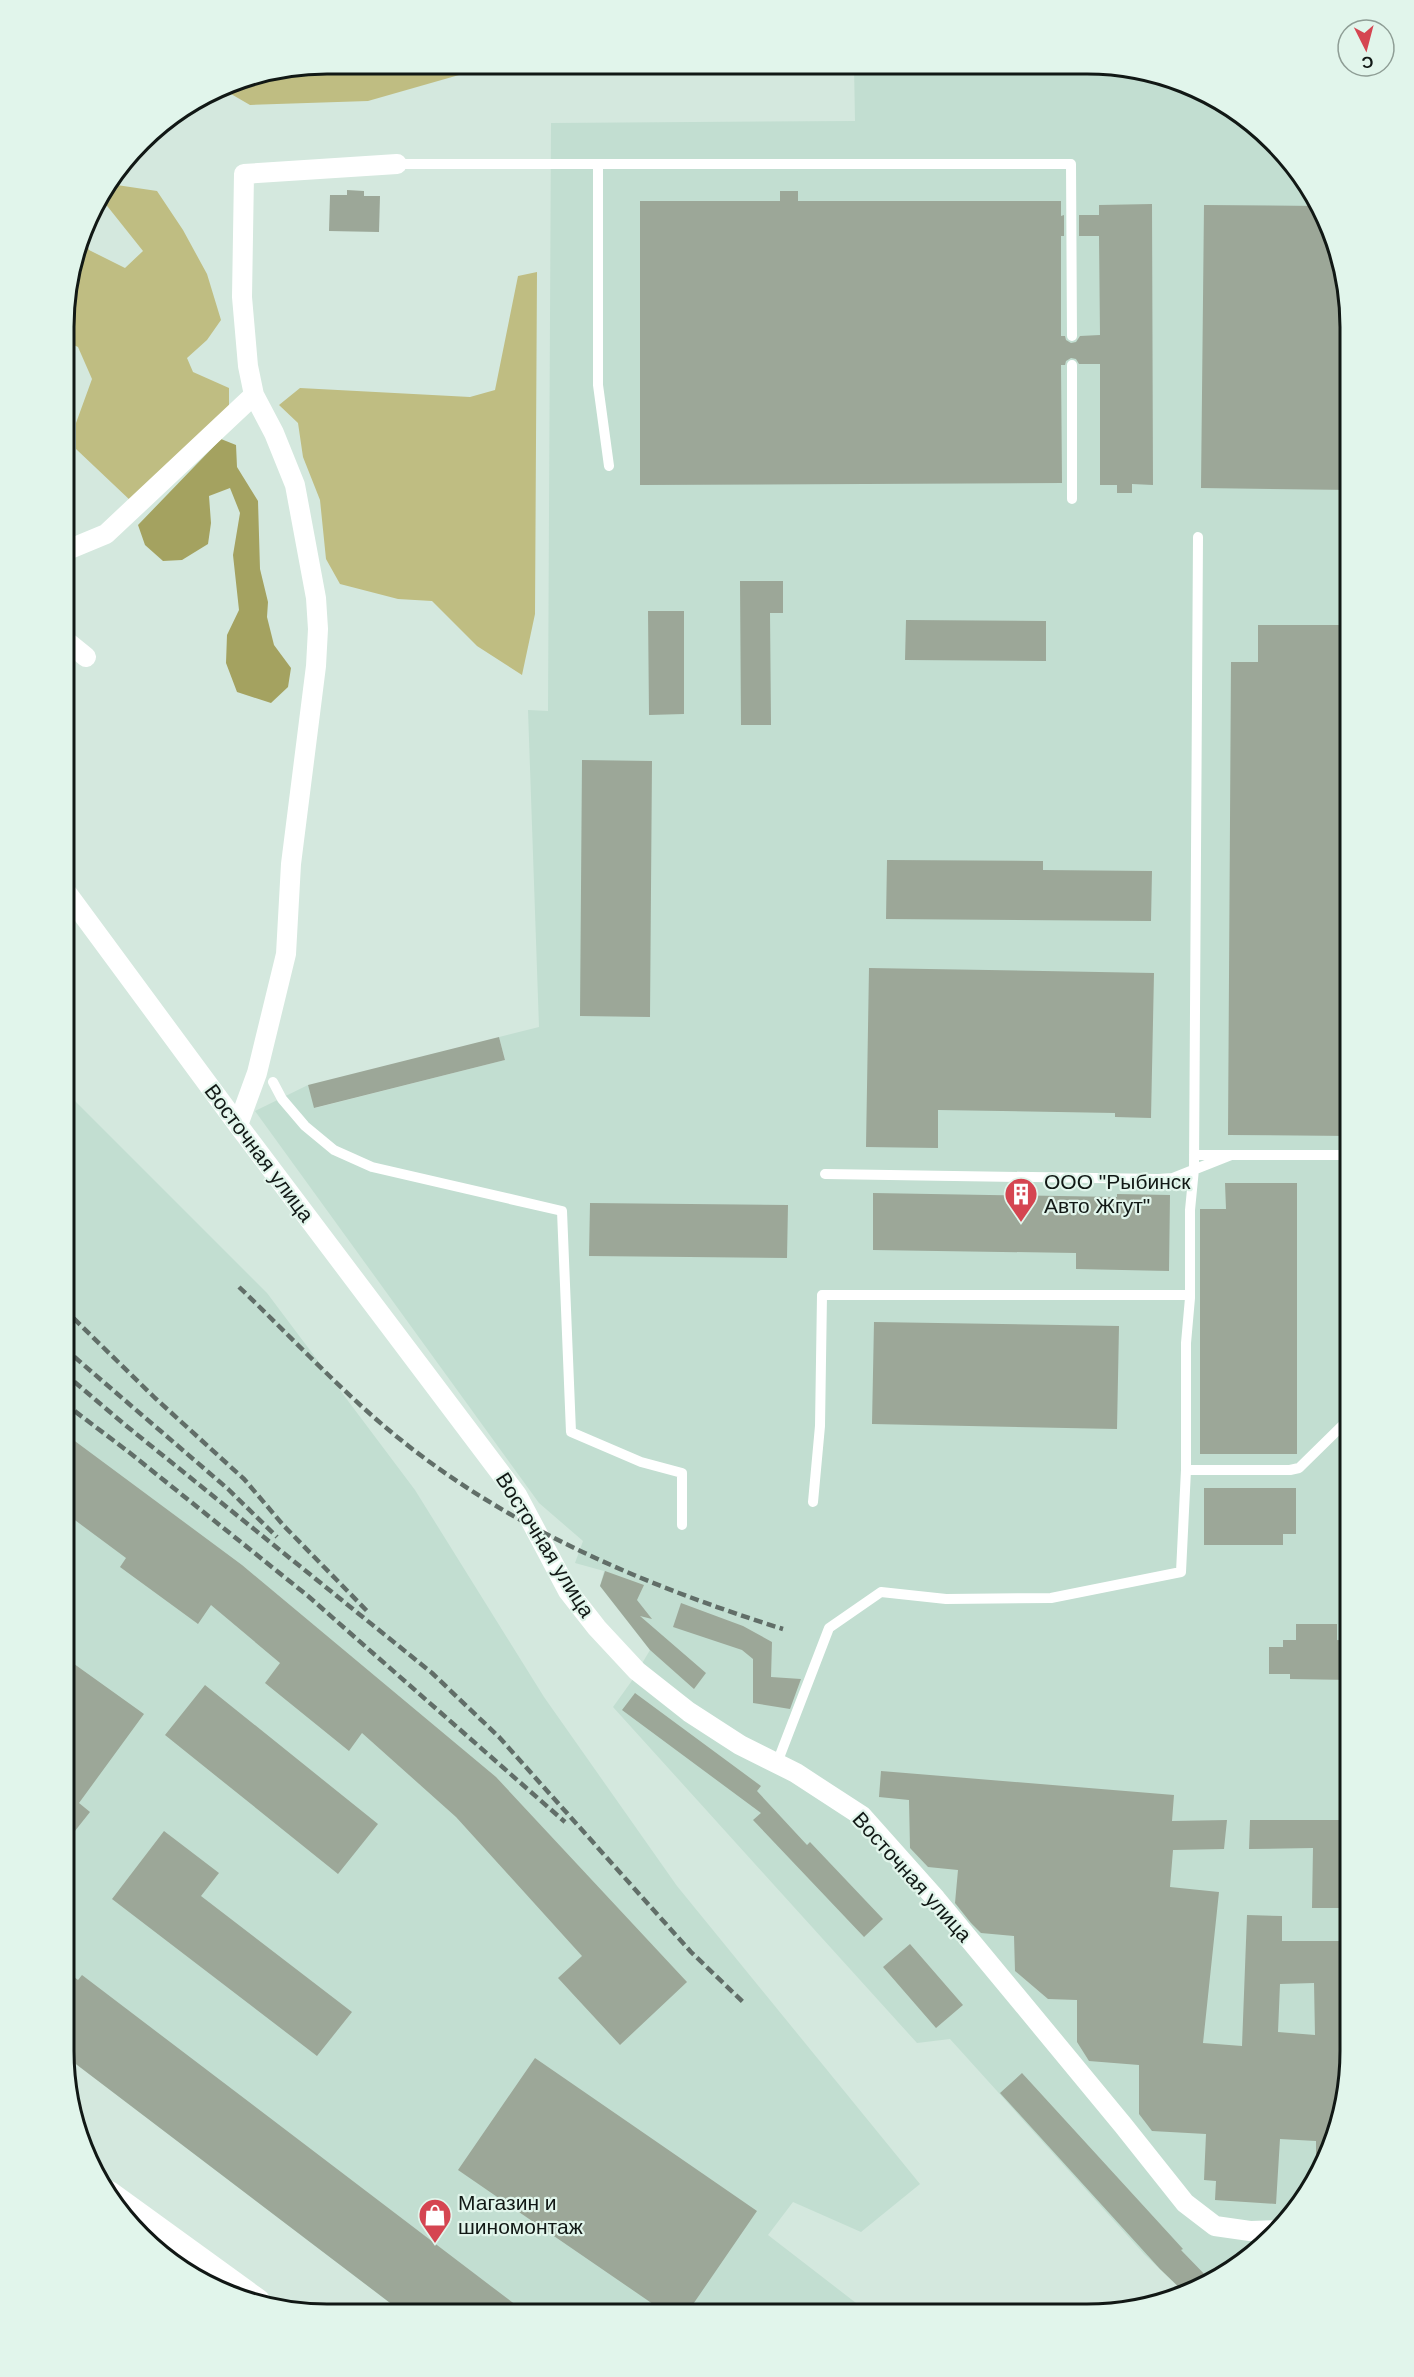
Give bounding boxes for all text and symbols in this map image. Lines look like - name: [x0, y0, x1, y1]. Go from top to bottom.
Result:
- north arrow: [1336, 18, 1396, 78]
- text: С: [1360, 53, 1374, 72]
- street label: Восточная улица: [200, 1080, 319, 1226]
- place label: ООО "Рыбинск Авто Жгут": [1044, 1170, 1191, 1217]
- building icon: ООО "Рыбинск Авто Жгут": [1003, 1176, 1039, 1223]
- street label: Восточная улица: [492, 1468, 599, 1621]
- street label: Восточная улица: [848, 1807, 977, 1946]
- place label: Магазин и шиномонтаж: [458, 2191, 583, 2238]
- shop icon: Магазин и шиномонтаж: [417, 2197, 453, 2244]

